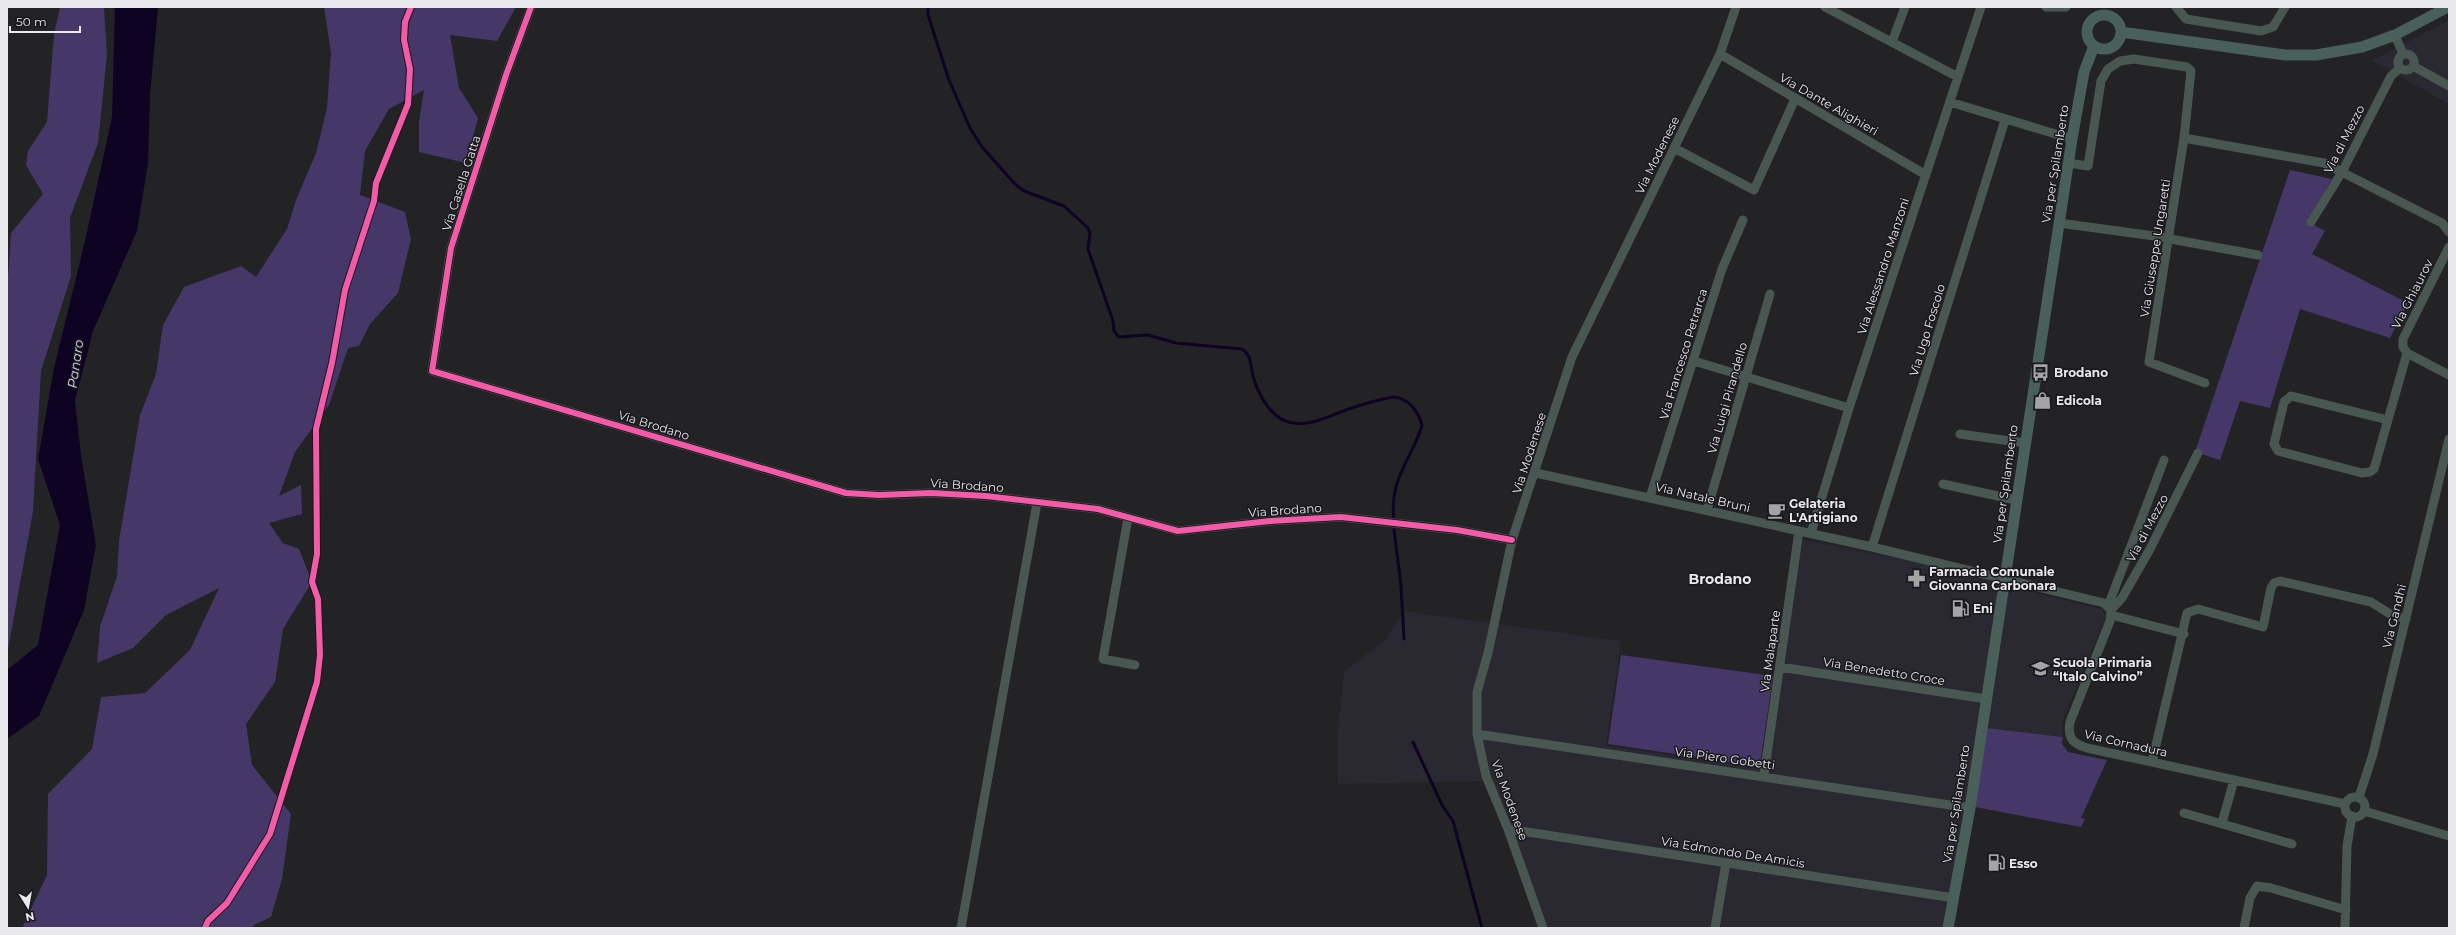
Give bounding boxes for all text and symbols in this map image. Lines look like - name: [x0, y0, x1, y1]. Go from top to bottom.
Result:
- scale bar: [10, 8, 80, 34]
- text: 50 m: [16, 14, 47, 29]
- street label: Via Dante Alighieri: [1777, 70, 1881, 138]
- street label: Via di Mezzo: [2320, 102, 2368, 176]
- street label: Via per Spilamberto: [2038, 104, 2072, 224]
- street label: Via Modenese: [1632, 114, 1682, 196]
- street label: Via Casella Gatta: [438, 133, 484, 233]
- street label: Via Giuseppe Ungaretti: [2137, 178, 2173, 318]
- street label: Via Alessandro Manzoni: [1854, 196, 1912, 336]
- street label: Via Ghiaurov: [2388, 256, 2436, 331]
- street label: Via Ugo Foscolo: [1906, 282, 1948, 378]
- street label: Via Francesco Petrarca: [1656, 287, 1710, 421]
- water label: Panaro: [64, 339, 86, 389]
- street label: Via Luigi Pirandello: [1704, 341, 1750, 455]
- bus stop icon: Brodano: [2031, 362, 2051, 382]
- place label: Brodano: [2054, 365, 2108, 380]
- shop icon: Edicola: [2033, 390, 2053, 410]
- place label: Edicola: [2056, 393, 2102, 408]
- street label: Via Brodano: [617, 407, 691, 443]
- street label: Via Modenese: [1509, 411, 1549, 495]
- street label: Via per Spilamberto: [1989, 424, 2021, 544]
- street label: Via Brodano: [930, 475, 1004, 495]
- street label: Via Natale Bruni: [1654, 479, 1752, 515]
- street label: Via di Mezzo: [2123, 492, 2171, 564]
- place label: Gelateria L'Artigiano: [1789, 496, 1858, 525]
- street label: Via Brodano: [1248, 500, 1322, 520]
- cafe icon: Gelateria L'Artigiano: [1766, 500, 1786, 520]
- place label: Farmacia Comunale Giovanna Carbonara: [1929, 564, 2056, 593]
- pharmacy icon: Farmacia Comunale Giovanna Carbonara: [1906, 568, 1926, 588]
- district label: Brodano: [1688, 570, 1752, 588]
- street label: Via Gandhi: [2379, 582, 2409, 650]
- fuel station icon: Eni: [1950, 598, 1970, 618]
- place label: Eni: [1973, 601, 1993, 616]
- street label: Via Malaparte: [1757, 609, 1783, 693]
- street label: Via Benedetto Croce: [1822, 654, 1946, 688]
- place label: Scuola Primaria “Italo Calvino”: [2053, 655, 2152, 684]
- school or university icon: Scuola Primaria “Italo Calvino”: [2030, 659, 2050, 679]
- street label: Via Cornadura: [2083, 726, 2169, 760]
- street label: Via Piero Gobetti: [1674, 744, 1776, 772]
- street label: Via per Spilamberto: [1939, 744, 1973, 864]
- street label: Via Modenese: [1489, 758, 1531, 842]
- street label: Via Edmondo De Amicis: [1660, 833, 1806, 871]
- fuel station icon: Esso: [1986, 853, 2006, 873]
- place label: Esso: [2009, 856, 2038, 871]
- north arrow: [8, 887, 48, 927]
- text: N: [24, 909, 36, 925]

